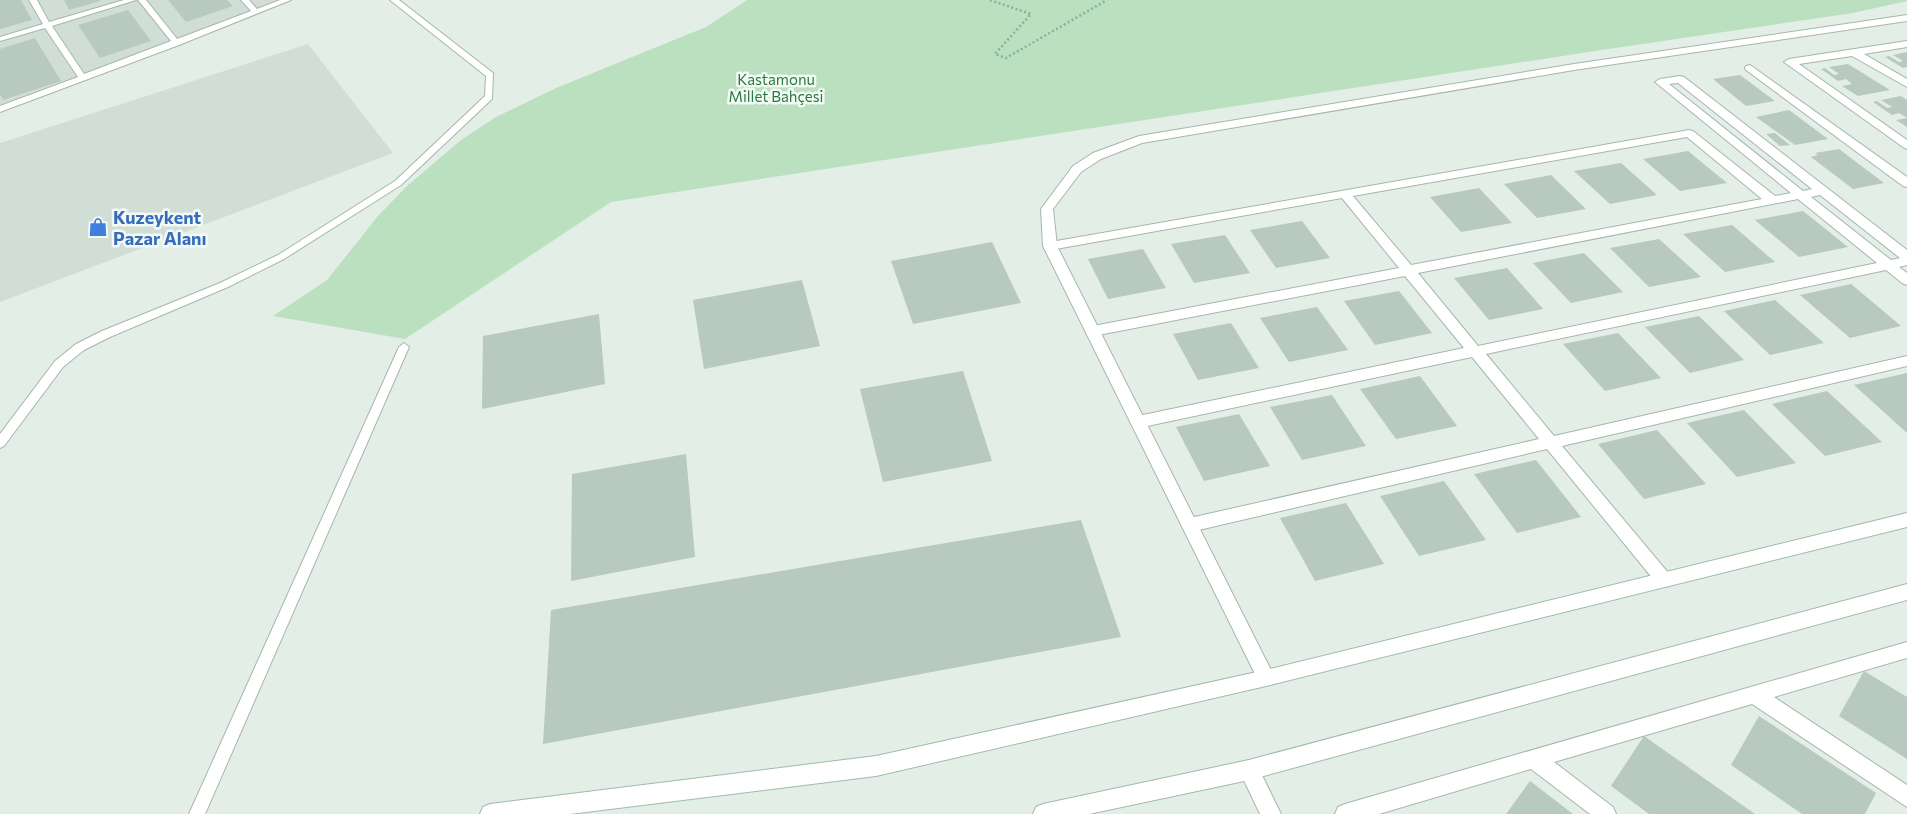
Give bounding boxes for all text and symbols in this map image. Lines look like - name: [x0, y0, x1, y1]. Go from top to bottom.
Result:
- park label: Kastamonu Millet Bahçesi: [729, 70, 823, 105]
- place label: Kuzeykent Pazar Alanı: [113, 206, 207, 249]
- shop icon: Kuzeykent Pazar Alanı: [87, 216, 109, 238]

